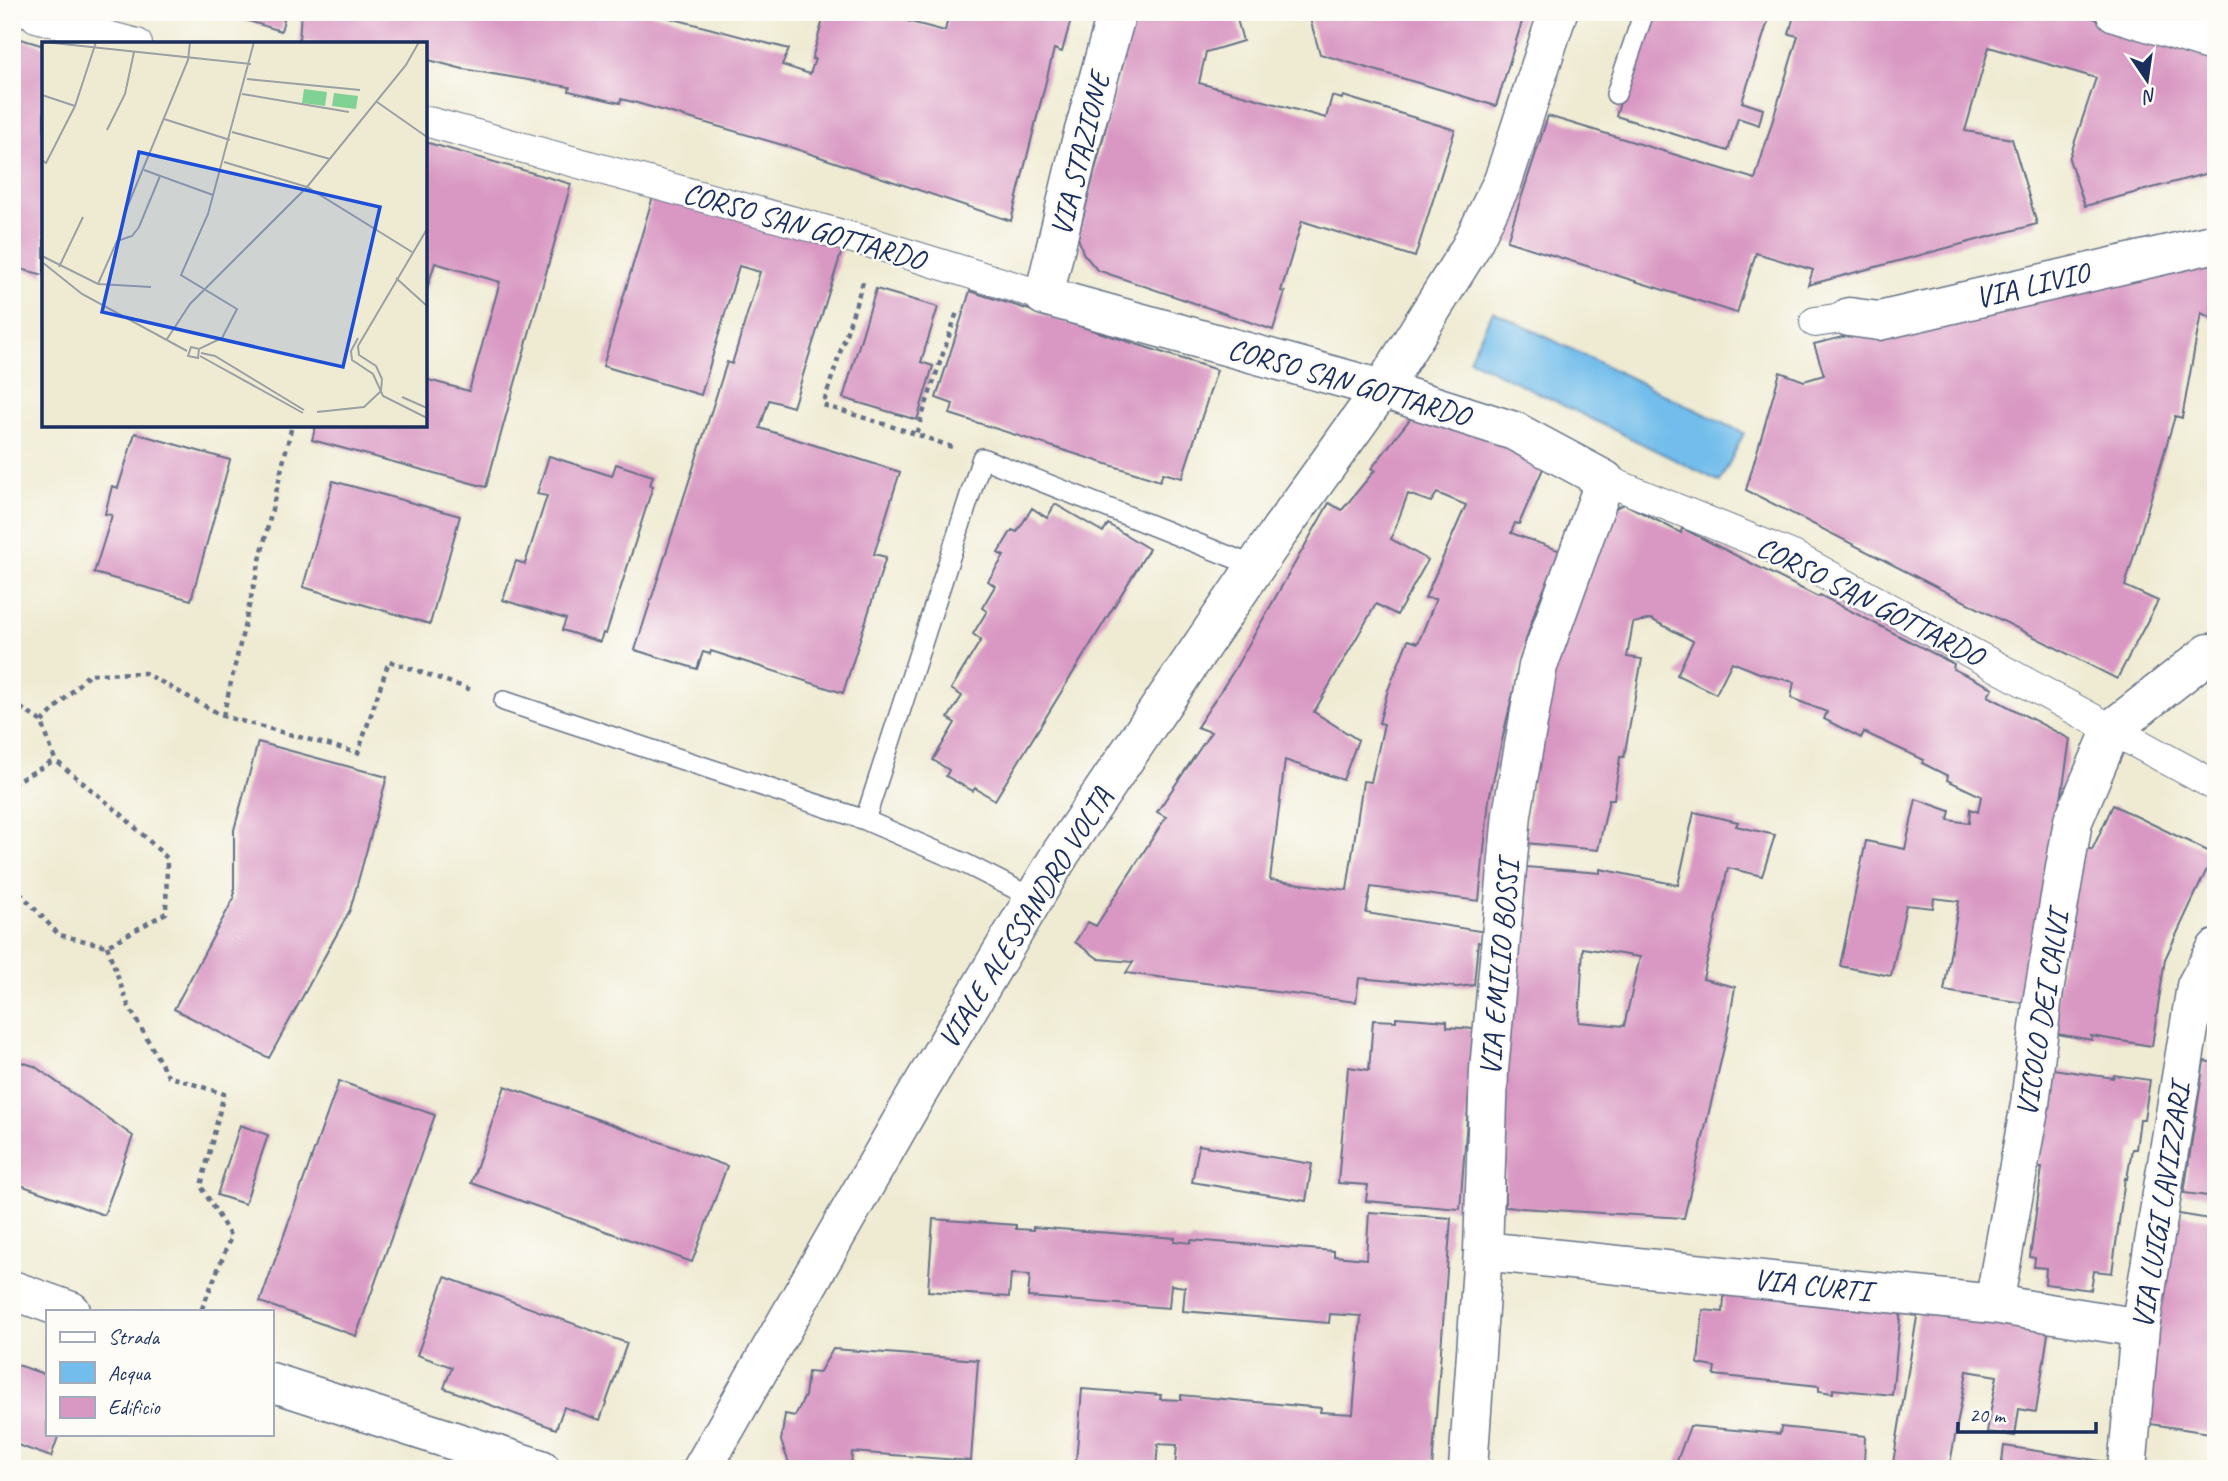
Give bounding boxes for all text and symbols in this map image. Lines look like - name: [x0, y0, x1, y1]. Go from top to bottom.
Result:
- inset map: [42, 42, 427, 427]
- north arrow: [2112, 46, 2182, 116]
- street label: VIA STAZIONE: [1041, 65, 1119, 240]
- text: N: [2139, 83, 2159, 109]
- street label: CORSO SAN GOTTARDO: [679, 173, 932, 280]
- street label: VIA LIVIO: [1972, 253, 2096, 316]
- street label: CORSO SAN GOTTARDO: [1224, 329, 1477, 436]
- street label: CORSO SAN GOTTARDO: [1750, 527, 1993, 676]
- street label: VIALE ALESSANDRO VOLTA: [929, 780, 1121, 1056]
- street label: VIA EMILIO BOSSI: [1471, 853, 1528, 1077]
- street label: VICOLO DEI CALVI: [2007, 902, 2078, 1119]
- street label: VIA LUIGI LAVIZZARI: [2123, 1075, 2200, 1331]
- street label: VIA CURTI: [1751, 1260, 1879, 1311]
- legend: [46, 1310, 273, 1436]
- text: Strada: [108, 1324, 161, 1350]
- text: Acqua: [108, 1360, 152, 1386]
- scale bar: [1958, 1390, 2097, 1434]
- text: Edificio: [108, 1394, 161, 1420]
- text: 20 m: [1969, 1402, 2007, 1428]

